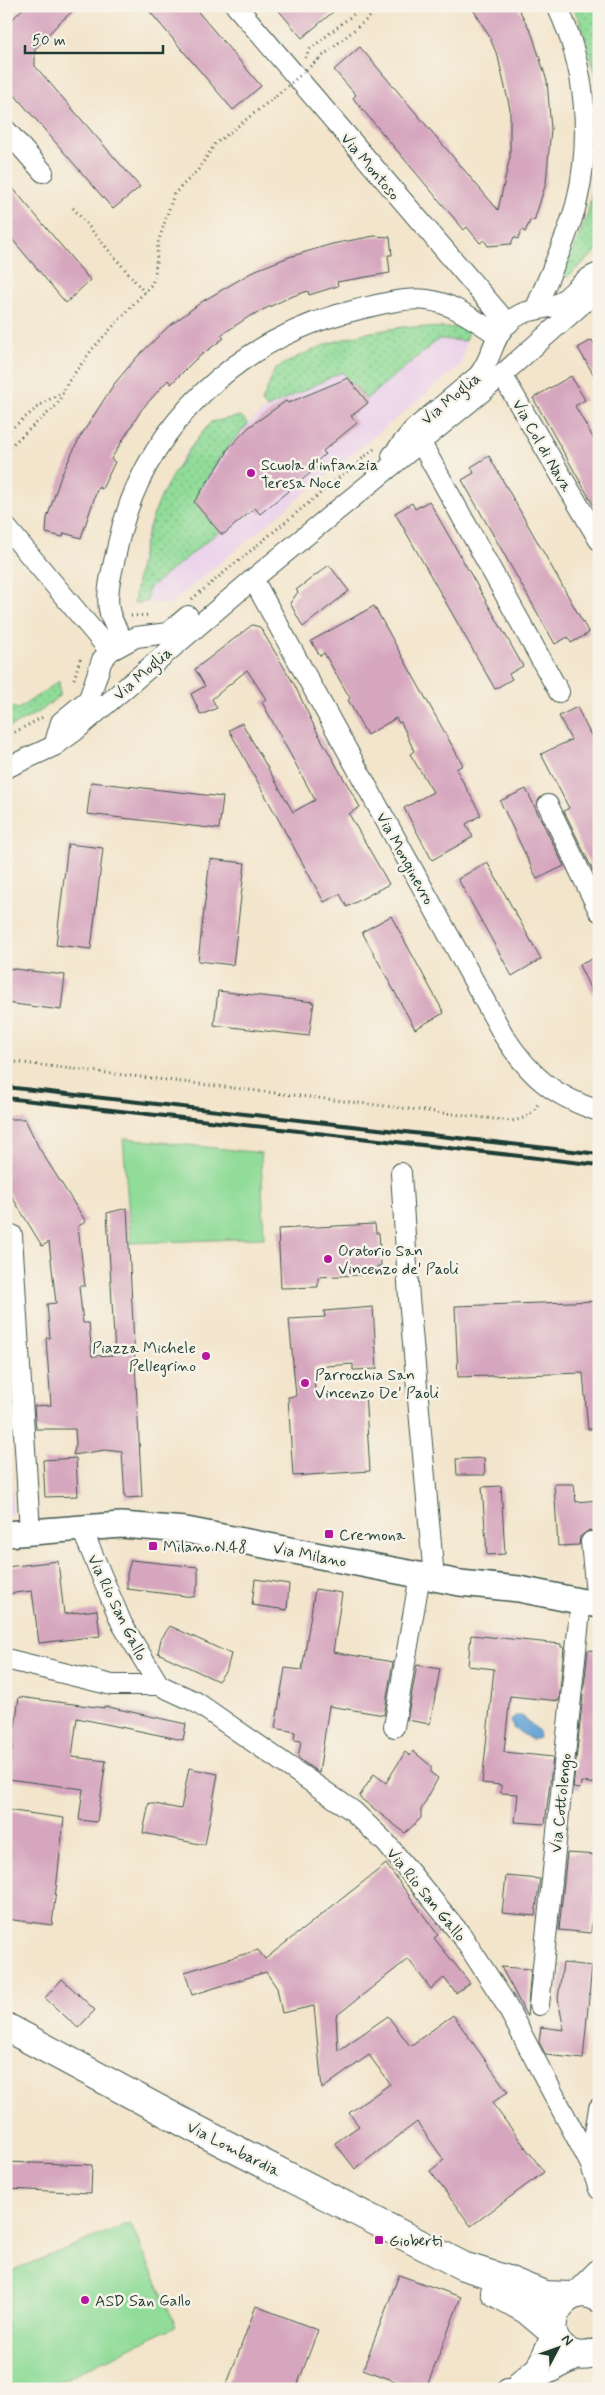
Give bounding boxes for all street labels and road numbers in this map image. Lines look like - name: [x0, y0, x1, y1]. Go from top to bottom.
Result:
- street label: Via Montoso: [335, 129, 404, 205]
- street label: Via Moglia: [417, 368, 486, 431]
- street label: Via Col di Nava: [507, 396, 577, 496]
- street label: Via Moglia: [109, 643, 177, 706]
- street label: Via Monginevro: [370, 809, 439, 909]
- street label: Via Milano: [271, 1538, 348, 1573]
- street label: Via Rio San Gallo: [82, 1551, 151, 1664]
- street label: Via Cottolengo: [546, 1752, 578, 1854]
- street label: Via Rio San Gallo: [381, 1843, 470, 1947]
- street label: Via Lombardia: [183, 2117, 284, 2182]

